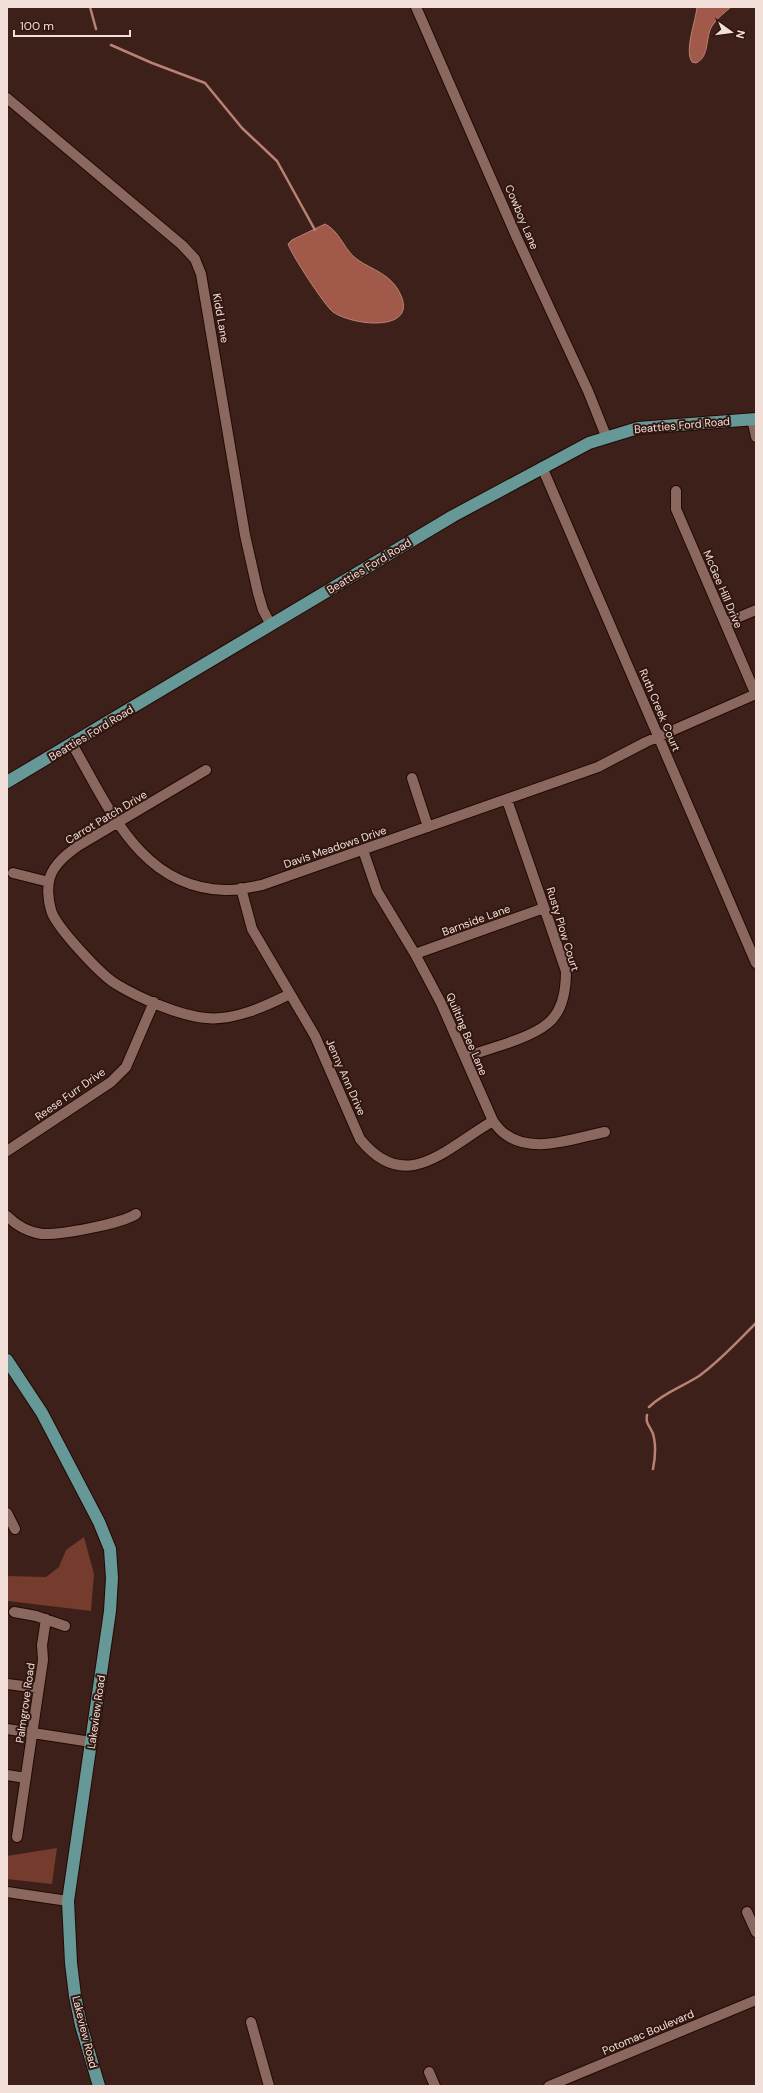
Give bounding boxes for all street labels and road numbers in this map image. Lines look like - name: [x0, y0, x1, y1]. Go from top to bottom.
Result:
- street label: Cowboy Lane: [502, 183, 542, 251]
- street label: Kidd Lane: [210, 292, 232, 344]
- street label: Beatties Ford Road: [634, 414, 731, 436]
- street label: Beatties Ford Road: [324, 535, 414, 597]
- street label: McGee Hill Drive: [700, 548, 746, 630]
- street label: Ruth Creek Court: [636, 667, 684, 753]
- street label: Beatties Ford Road: [46, 702, 136, 764]
- street label: Carrot Patch Drive: [63, 787, 149, 847]
- street label: Davis Meadows Drive: [282, 823, 388, 871]
- street label: Rusty Plow Court: [544, 885, 582, 973]
- street label: Barnside Lane: [440, 901, 512, 939]
- street label: Quilting Bee Lane: [443, 990, 491, 1078]
- street label: Jenny Ann Drive: [323, 1037, 369, 1117]
- street label: Reese Furr Drive: [32, 1065, 108, 1123]
- street label: Palmgrove Road: [12, 1662, 38, 1744]
- street label: Lakeview Road: [84, 1674, 108, 1750]
- street label: Lakeview Road: [69, 1994, 101, 2070]
- street label: Potomac Boulevard: [600, 2006, 696, 2058]

